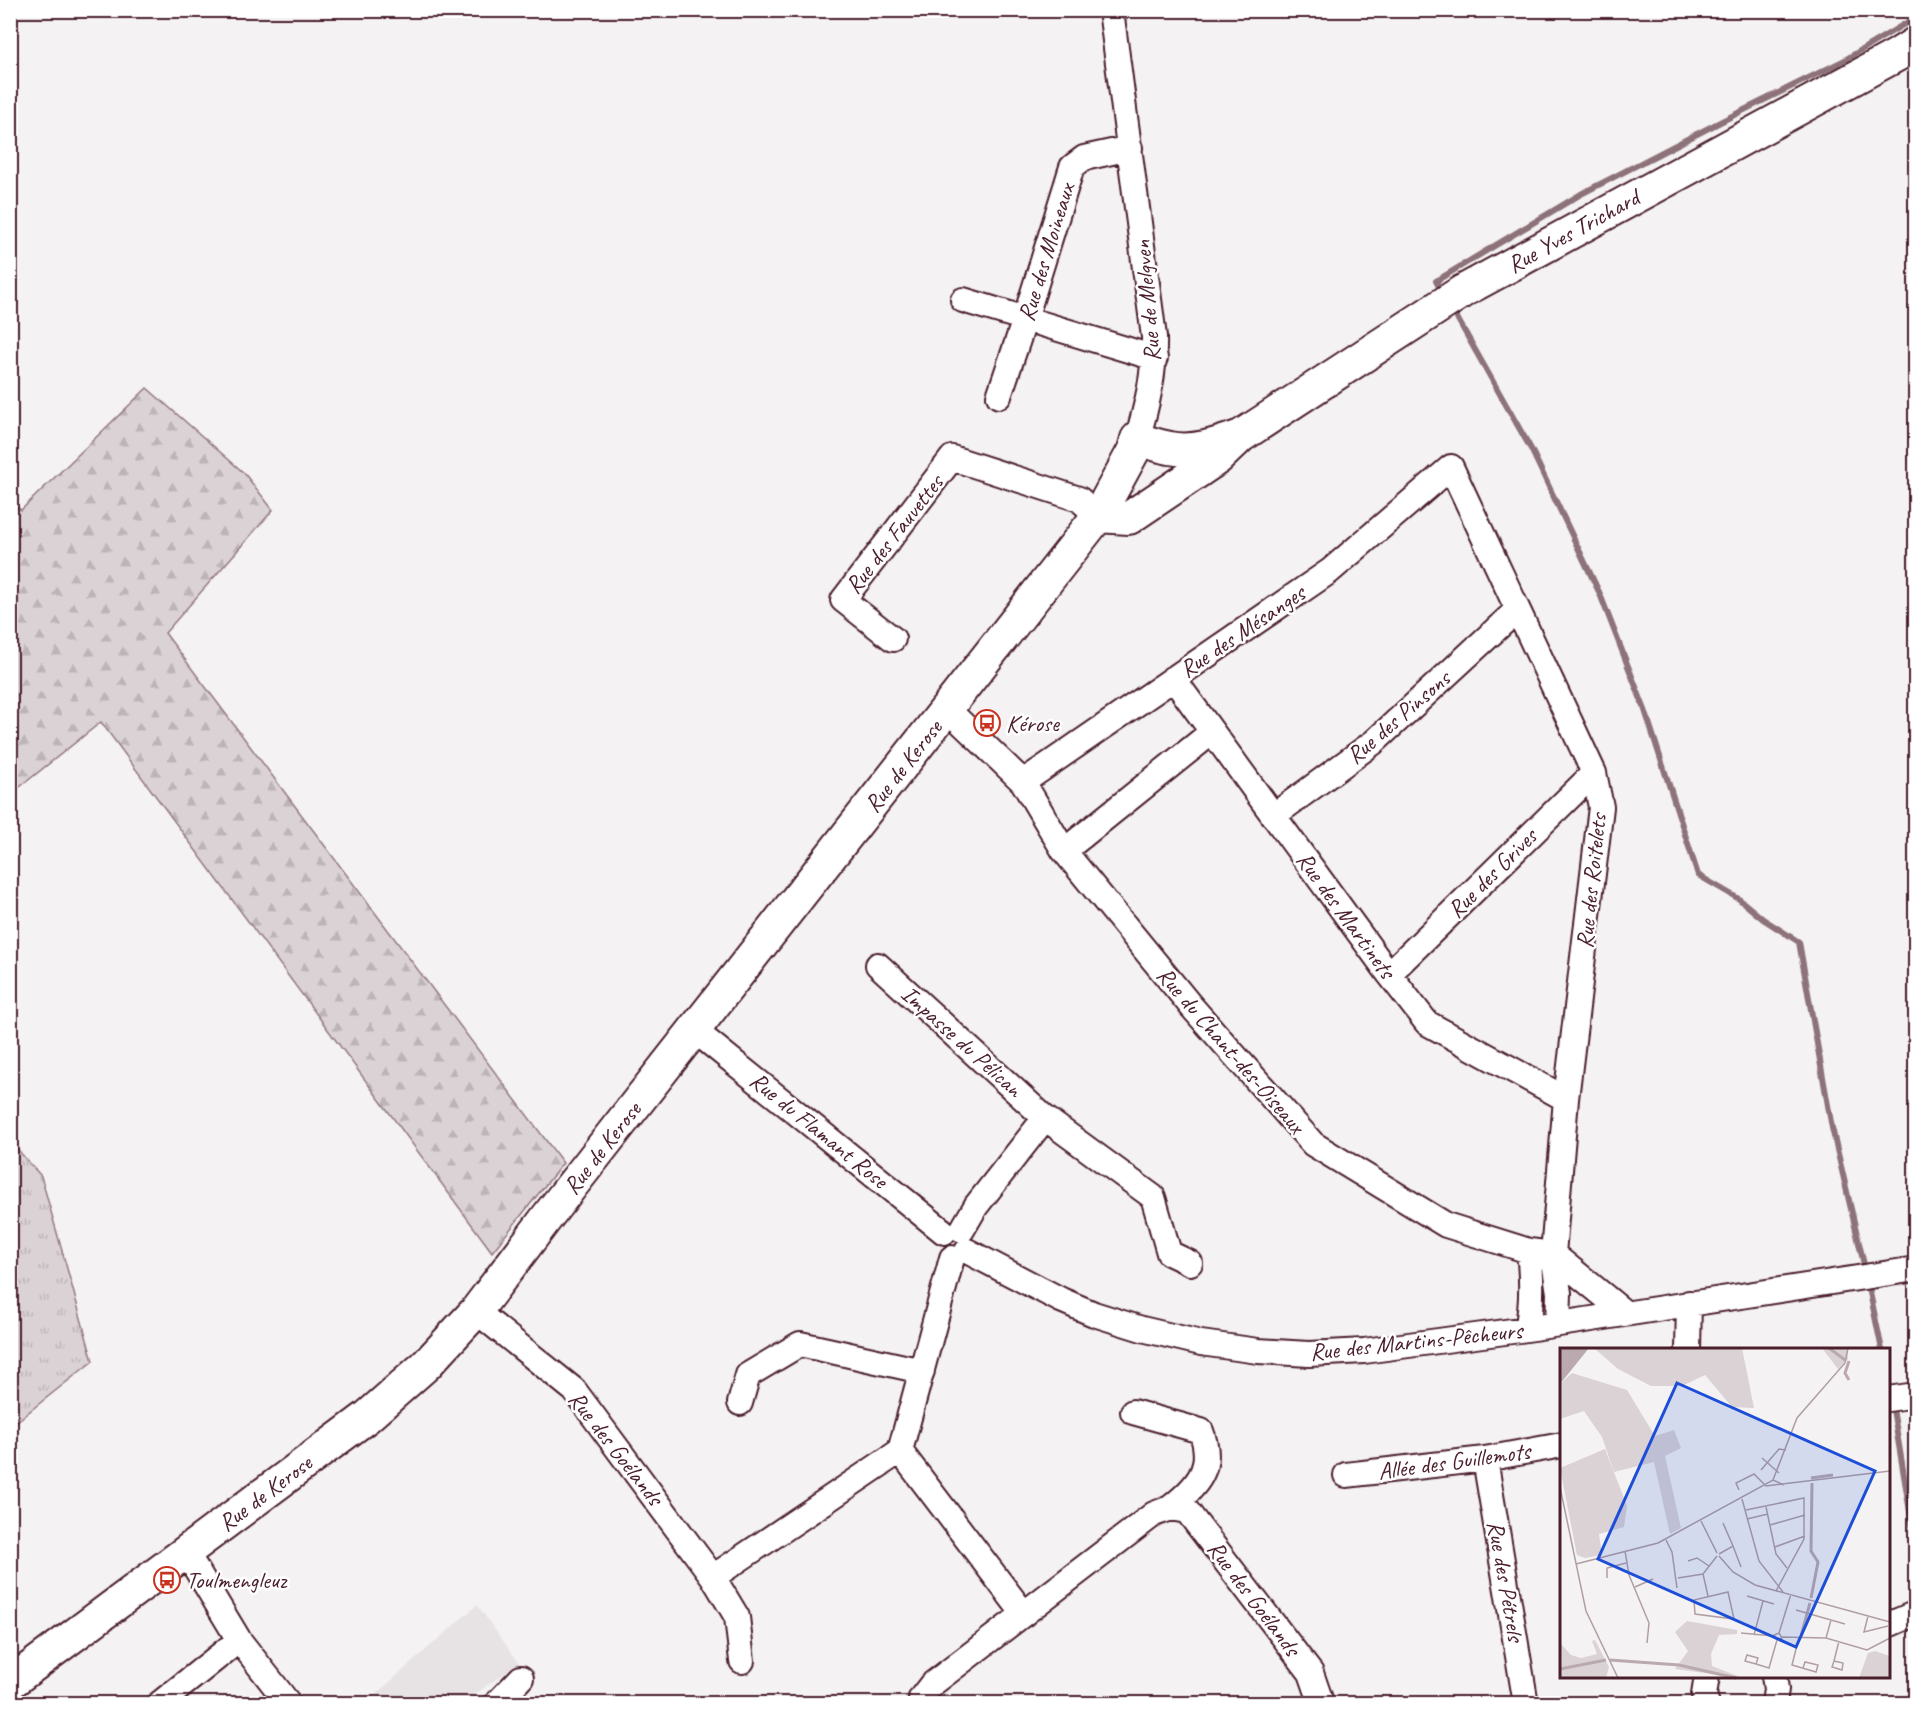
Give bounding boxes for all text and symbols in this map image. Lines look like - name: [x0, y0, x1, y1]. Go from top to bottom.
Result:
- street label: Rue des Moineaux: [1011, 178, 1082, 324]
- street label: Rue Yves Trichard: [1502, 181, 1647, 280]
- street label: Rue de Melgven: [1127, 239, 1167, 363]
- street label: Rue des Fauvettes: [838, 467, 951, 600]
- street label: Rue des Mésanges: [1174, 576, 1313, 684]
- street label: Rue des Pinsons: [1340, 662, 1458, 770]
- bus stop icon: Kérose: [972, 708, 1002, 738]
- place label: Kérose: [1006, 708, 1061, 738]
- street label: Rue de Kerose: [857, 712, 950, 818]
- street label: Rue des Roitelets: [1569, 810, 1613, 950]
- street label: Rue des Grives: [1441, 821, 1544, 924]
- street label: Rue des Martinets: [1290, 846, 1404, 987]
- street label: Rue du Chant-des-Oiseaux: [1150, 960, 1313, 1141]
- street label: Impasse du Pélican: [895, 979, 1030, 1104]
- street label: Rue du Flamant Rose: [744, 1065, 896, 1196]
- street label: Rue de Kerose: [556, 1094, 649, 1200]
- street label: Rue des Martins-Pêcheurs: [1308, 1315, 1526, 1367]
- inset map: [1560, 1348, 1890, 1678]
- street label: Rue des Goélands: [562, 1385, 672, 1513]
- street label: Allée des Guillemots: [1376, 1435, 1535, 1487]
- street label: Rue de Kerose: [212, 1447, 320, 1538]
- street label: Rue des Pétrels: [1481, 1519, 1532, 1646]
- street label: Rue des Goélands: [1201, 1534, 1309, 1664]
- bus stop icon: Toulmengleuz: [152, 1565, 182, 1595]
- place label: Toulmengleuz: [186, 1565, 288, 1595]

